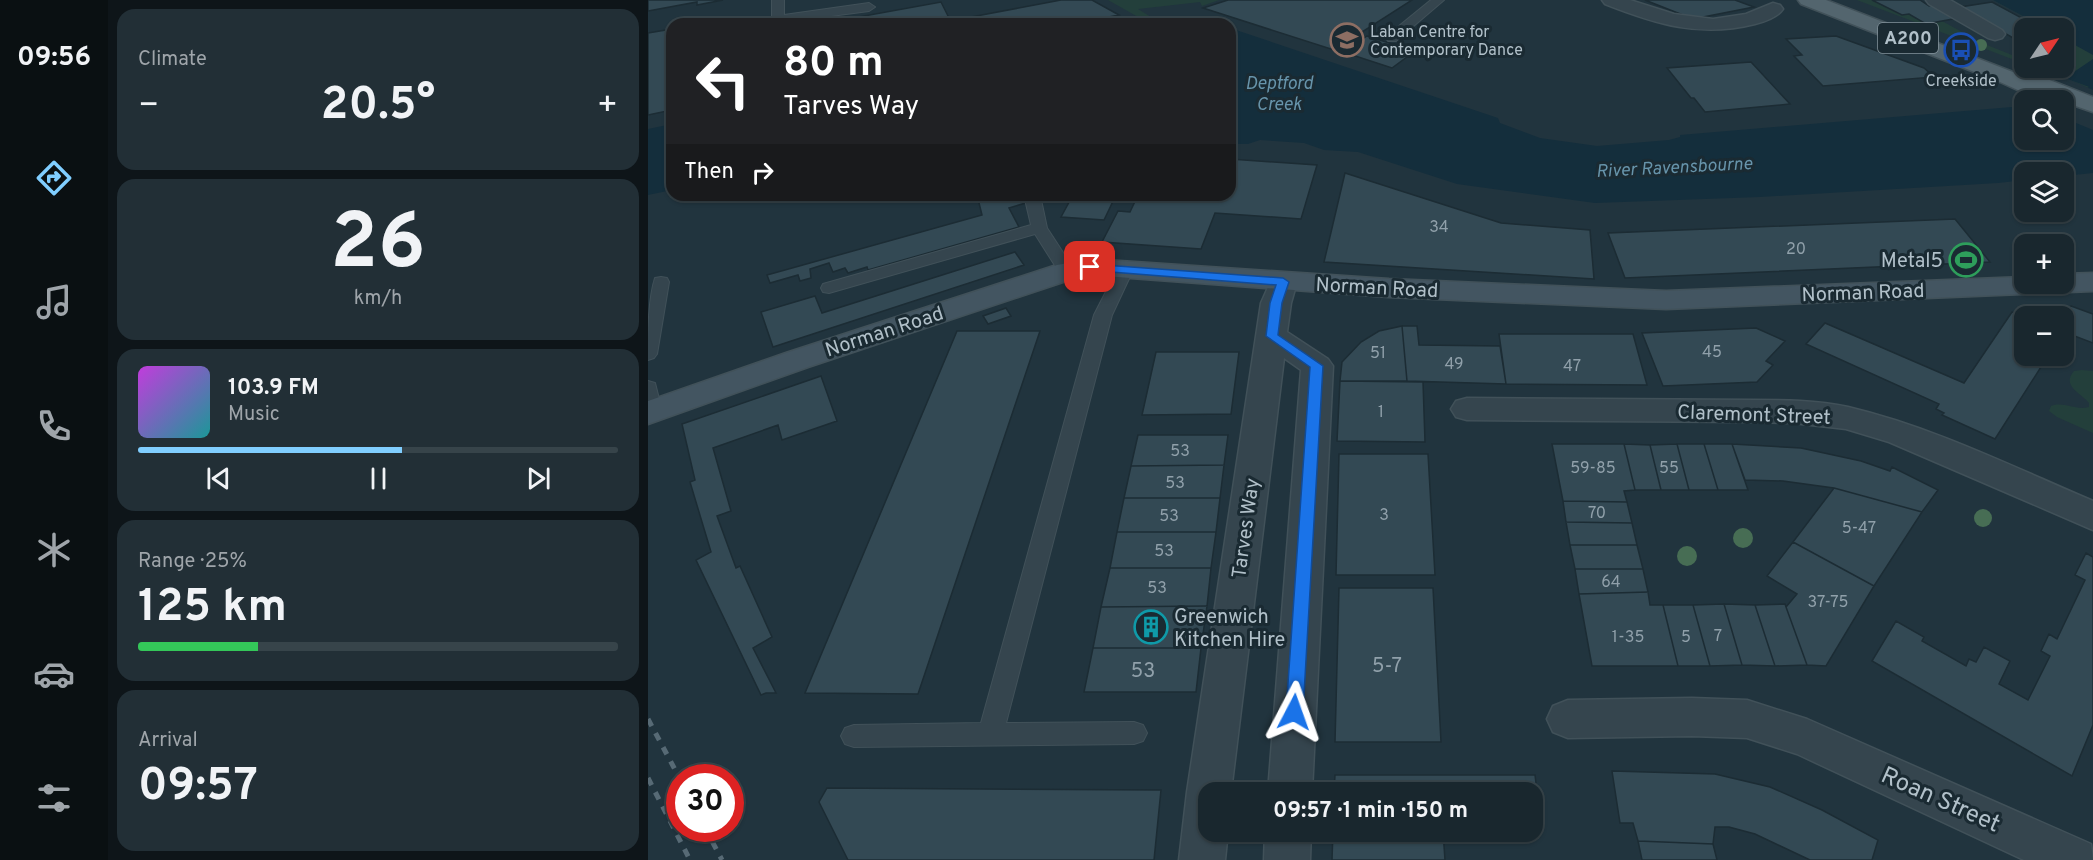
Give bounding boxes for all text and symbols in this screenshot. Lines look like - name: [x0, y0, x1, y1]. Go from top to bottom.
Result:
- north arrow: [2014, 18, 2074, 78]
- map controls: [2014, 18, 2074, 366]
- school or university icon: Laban Centre for Contemporary Dance: [1329, 22, 1365, 58]
- place label: Laban Centre for Contemporary Dance: [1370, 23, 1523, 61]
- road number: A200: [1878, 23, 1938, 53]
- bus stop icon: Creekside: [1943, 32, 1979, 68]
- text: 80 m: [783, 38, 884, 91]
- text: 09:56: [17, 41, 91, 75]
- icon: left: [684, 42, 762, 120]
- text: Climate: [138, 47, 207, 73]
- place label: Creekside: [1925, 72, 1997, 92]
- water label: Deptford Creek: [1245, 73, 1314, 117]
- text: 20.5°: [321, 78, 435, 135]
- text: −: [138, 86, 159, 128]
- text: +: [597, 86, 618, 128]
- text: Tarves Way: [783, 90, 919, 124]
- button: search: [2014, 90, 2074, 150]
- water label: River Ravensbourne: [1595, 153, 1754, 184]
- icon: right: [746, 156, 779, 189]
- icon: directions: [33, 157, 75, 199]
- text: Then: [684, 159, 734, 186]
- button: layers: [2014, 162, 2074, 222]
- text: 26: [330, 197, 426, 296]
- house number: 34: [1429, 218, 1449, 238]
- button: +: [2014, 234, 2074, 294]
- house number: 20: [1786, 240, 1806, 260]
- pin: [1064, 241, 1115, 292]
- sports icon: Metal5: [1948, 242, 1984, 278]
- place label: Metal5: [1881, 249, 1943, 275]
- icon: arrive: [1073, 250, 1106, 283]
- street label: Norman Road: [1315, 273, 1439, 305]
- street label: Norman Road: [1801, 279, 1925, 309]
- icon: music: [33, 281, 75, 323]
- text: km/h: [354, 286, 402, 312]
- street label: Norman Road: [822, 302, 947, 364]
- button: −: [2014, 306, 2074, 366]
- house number: 45: [1702, 343, 1722, 363]
- house number: 51: [1370, 344, 1386, 364]
- house number: 49: [1444, 355, 1464, 375]
- house number: 47: [1563, 357, 1581, 377]
- text: 103.9 FM: [228, 375, 319, 402]
- street label: Claremont Street: [1677, 400, 1831, 432]
- text: Music: [228, 402, 280, 428]
- house number: 1: [1378, 403, 1384, 423]
- icon: phone: [33, 405, 75, 447]
- house number: 53: [1170, 442, 1190, 462]
- house number: 59-85: [1570, 459, 1616, 479]
- house number: 55: [1659, 459, 1679, 479]
- icon: previous: [202, 462, 235, 495]
- icon: pause: [362, 462, 395, 495]
- icon: next: [522, 462, 555, 495]
- house number: 53: [1165, 474, 1185, 494]
- street label: Tarves Way: [1227, 477, 1267, 580]
- house number: 70: [1588, 504, 1606, 524]
- house number: 3: [1379, 506, 1389, 526]
- house number: 53: [1159, 507, 1179, 527]
- house number: 5-47: [1842, 519, 1876, 539]
- icon: climate: [33, 529, 75, 571]
- house number: 53: [1154, 542, 1174, 562]
- text: Range · 25%: [138, 549, 247, 575]
- house number: 64: [1601, 573, 1621, 593]
- house number: 53: [1147, 579, 1167, 599]
- text: 125 km: [138, 580, 287, 637]
- house number: 37-75: [1808, 593, 1848, 613]
- place label: Greenwich Kitchen Hire: [1174, 605, 1285, 654]
- building icon: Greenwich Kitchen Hire: [1133, 609, 1169, 645]
- house number: 7: [1714, 627, 1722, 647]
- house number: 1-35: [1612, 628, 1644, 648]
- house number: 5: [1681, 628, 1691, 648]
- icon: car: [33, 653, 75, 695]
- house number: 5-7: [1372, 654, 1402, 680]
- house number: 53: [1131, 659, 1155, 685]
- position arrow: [1262, 680, 1326, 744]
- text: Arrival: [138, 728, 198, 754]
- text: 09:57: [138, 759, 258, 816]
- street label: Roan Street: [1876, 761, 2004, 840]
- speed limit sign: 30: [666, 764, 744, 842]
- icon: filters: [33, 777, 75, 819]
- text: 09:57 · 1 min · 150 m: [1273, 798, 1468, 825]

